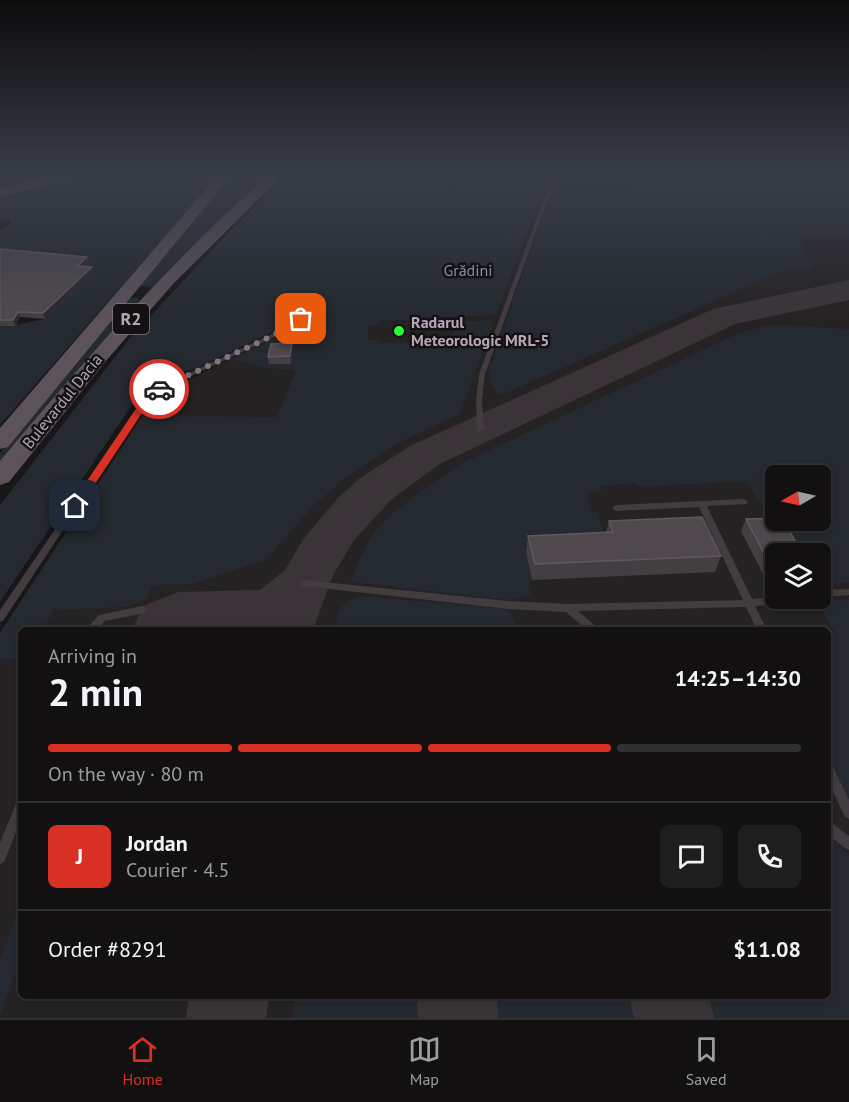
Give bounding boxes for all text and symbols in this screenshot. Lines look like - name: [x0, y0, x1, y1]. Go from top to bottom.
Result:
- park label: Grădini: [443, 260, 493, 280]
- pin: [275, 293, 326, 344]
- icon: bag: [284, 302, 317, 335]
- road number: R2: [113, 304, 149, 334]
- place label: Radarul Meteorologic MRL-5: [411, 312, 549, 350]
- marker: Radarul Meteorologic MRL-5: [392, 324, 406, 338]
- street label: Bulevardul Dacia: [18, 350, 106, 452]
- courier: [129, 359, 189, 419]
- icon: car: [143, 373, 176, 406]
- north arrow: [765, 465, 831, 531]
- map controls: [765, 465, 831, 609]
- pin: [49, 480, 100, 531]
- icon: home: [58, 489, 91, 522]
- button: layers: [765, 543, 831, 609]
- text: Arriving in: [48, 643, 137, 669]
- text: 14:25–14:30: [675, 664, 801, 692]
- text: 2 min: [48, 666, 143, 717]
- text: On the way · 80 m: [48, 761, 204, 787]
- button: chat: [660, 825, 723, 888]
- button: phone: [738, 825, 801, 888]
- text: Jordan: [126, 829, 188, 857]
- text: J: [76, 842, 83, 870]
- text: Courier · 4.5: [126, 857, 229, 883]
- text: Order #8291: [48, 935, 167, 963]
- text: $11.08: [733, 935, 801, 963]
- tab: Home: [122, 1033, 163, 1089]
- tab: Map: [408, 1033, 441, 1089]
- tab: Saved: [686, 1033, 727, 1089]

